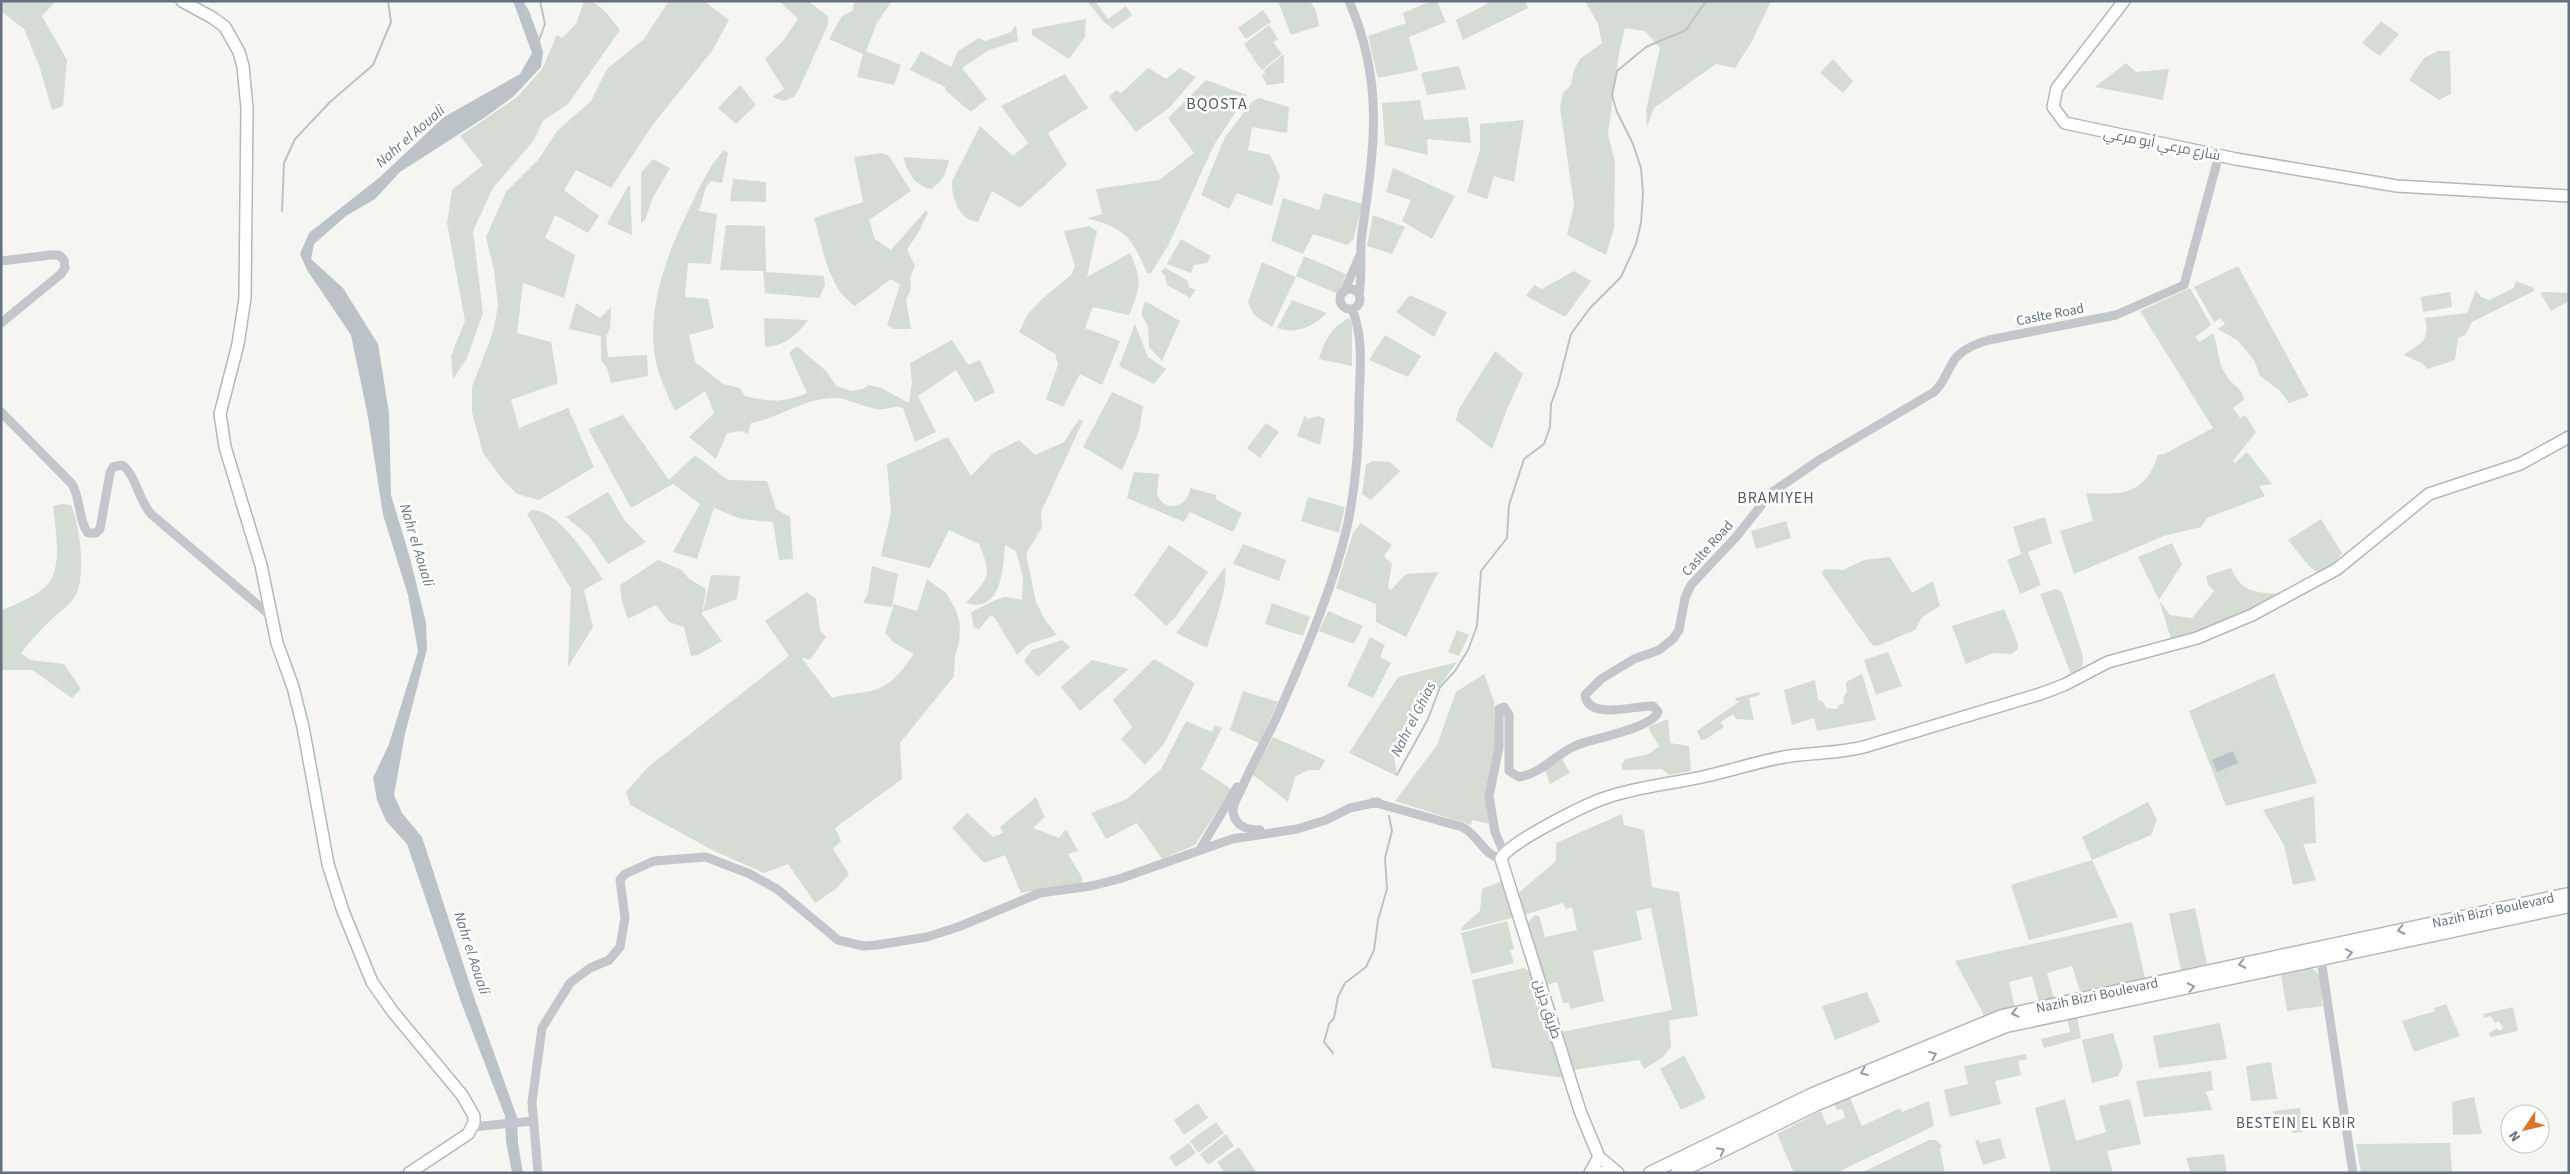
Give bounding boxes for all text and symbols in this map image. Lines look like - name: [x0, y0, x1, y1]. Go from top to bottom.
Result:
- district label: BQOSTA: [1186, 93, 1248, 115]
- water label: Nahr el Aouali: [371, 100, 450, 172]
- street label: شارع مرعي أبو مرعي: [2101, 124, 2222, 167]
- street label: Caslte Road: [2015, 299, 2086, 331]
- district label: BRAMIYEH: [1737, 487, 1815, 509]
- water label: Nahr el Aouali: [394, 501, 439, 590]
- street label: Caslte Road: [1677, 516, 1738, 581]
- water label: Nahr el Ghias: [1386, 678, 1441, 760]
- street label: Nazih Bizri Boulevard: [2430, 888, 2556, 934]
- water label: Nahr el Aouali: [448, 909, 495, 998]
- one-way arrow: [2397, 924, 2406, 935]
- one-way arrow: [2345, 948, 2354, 959]
- one-way arrow: [2238, 958, 2247, 969]
- street label: Nazih Bizri Boulevard: [2034, 973, 2160, 1019]
- street label: طريق جزين: [1528, 977, 1566, 1042]
- one-way arrow: [2186, 982, 2195, 993]
- one-way arrow: [2011, 1007, 2020, 1018]
- one-way arrow: [1928, 1051, 1937, 1062]
- one-way arrow: [1860, 1066, 1869, 1077]
- north arrow: [2500, 1104, 2550, 1154]
- district label: BESTEIN EL KBIR: [2236, 1113, 2356, 1134]
- text: N: [2504, 1126, 2526, 1145]
- one-way arrow: [1716, 1147, 1725, 1157]

